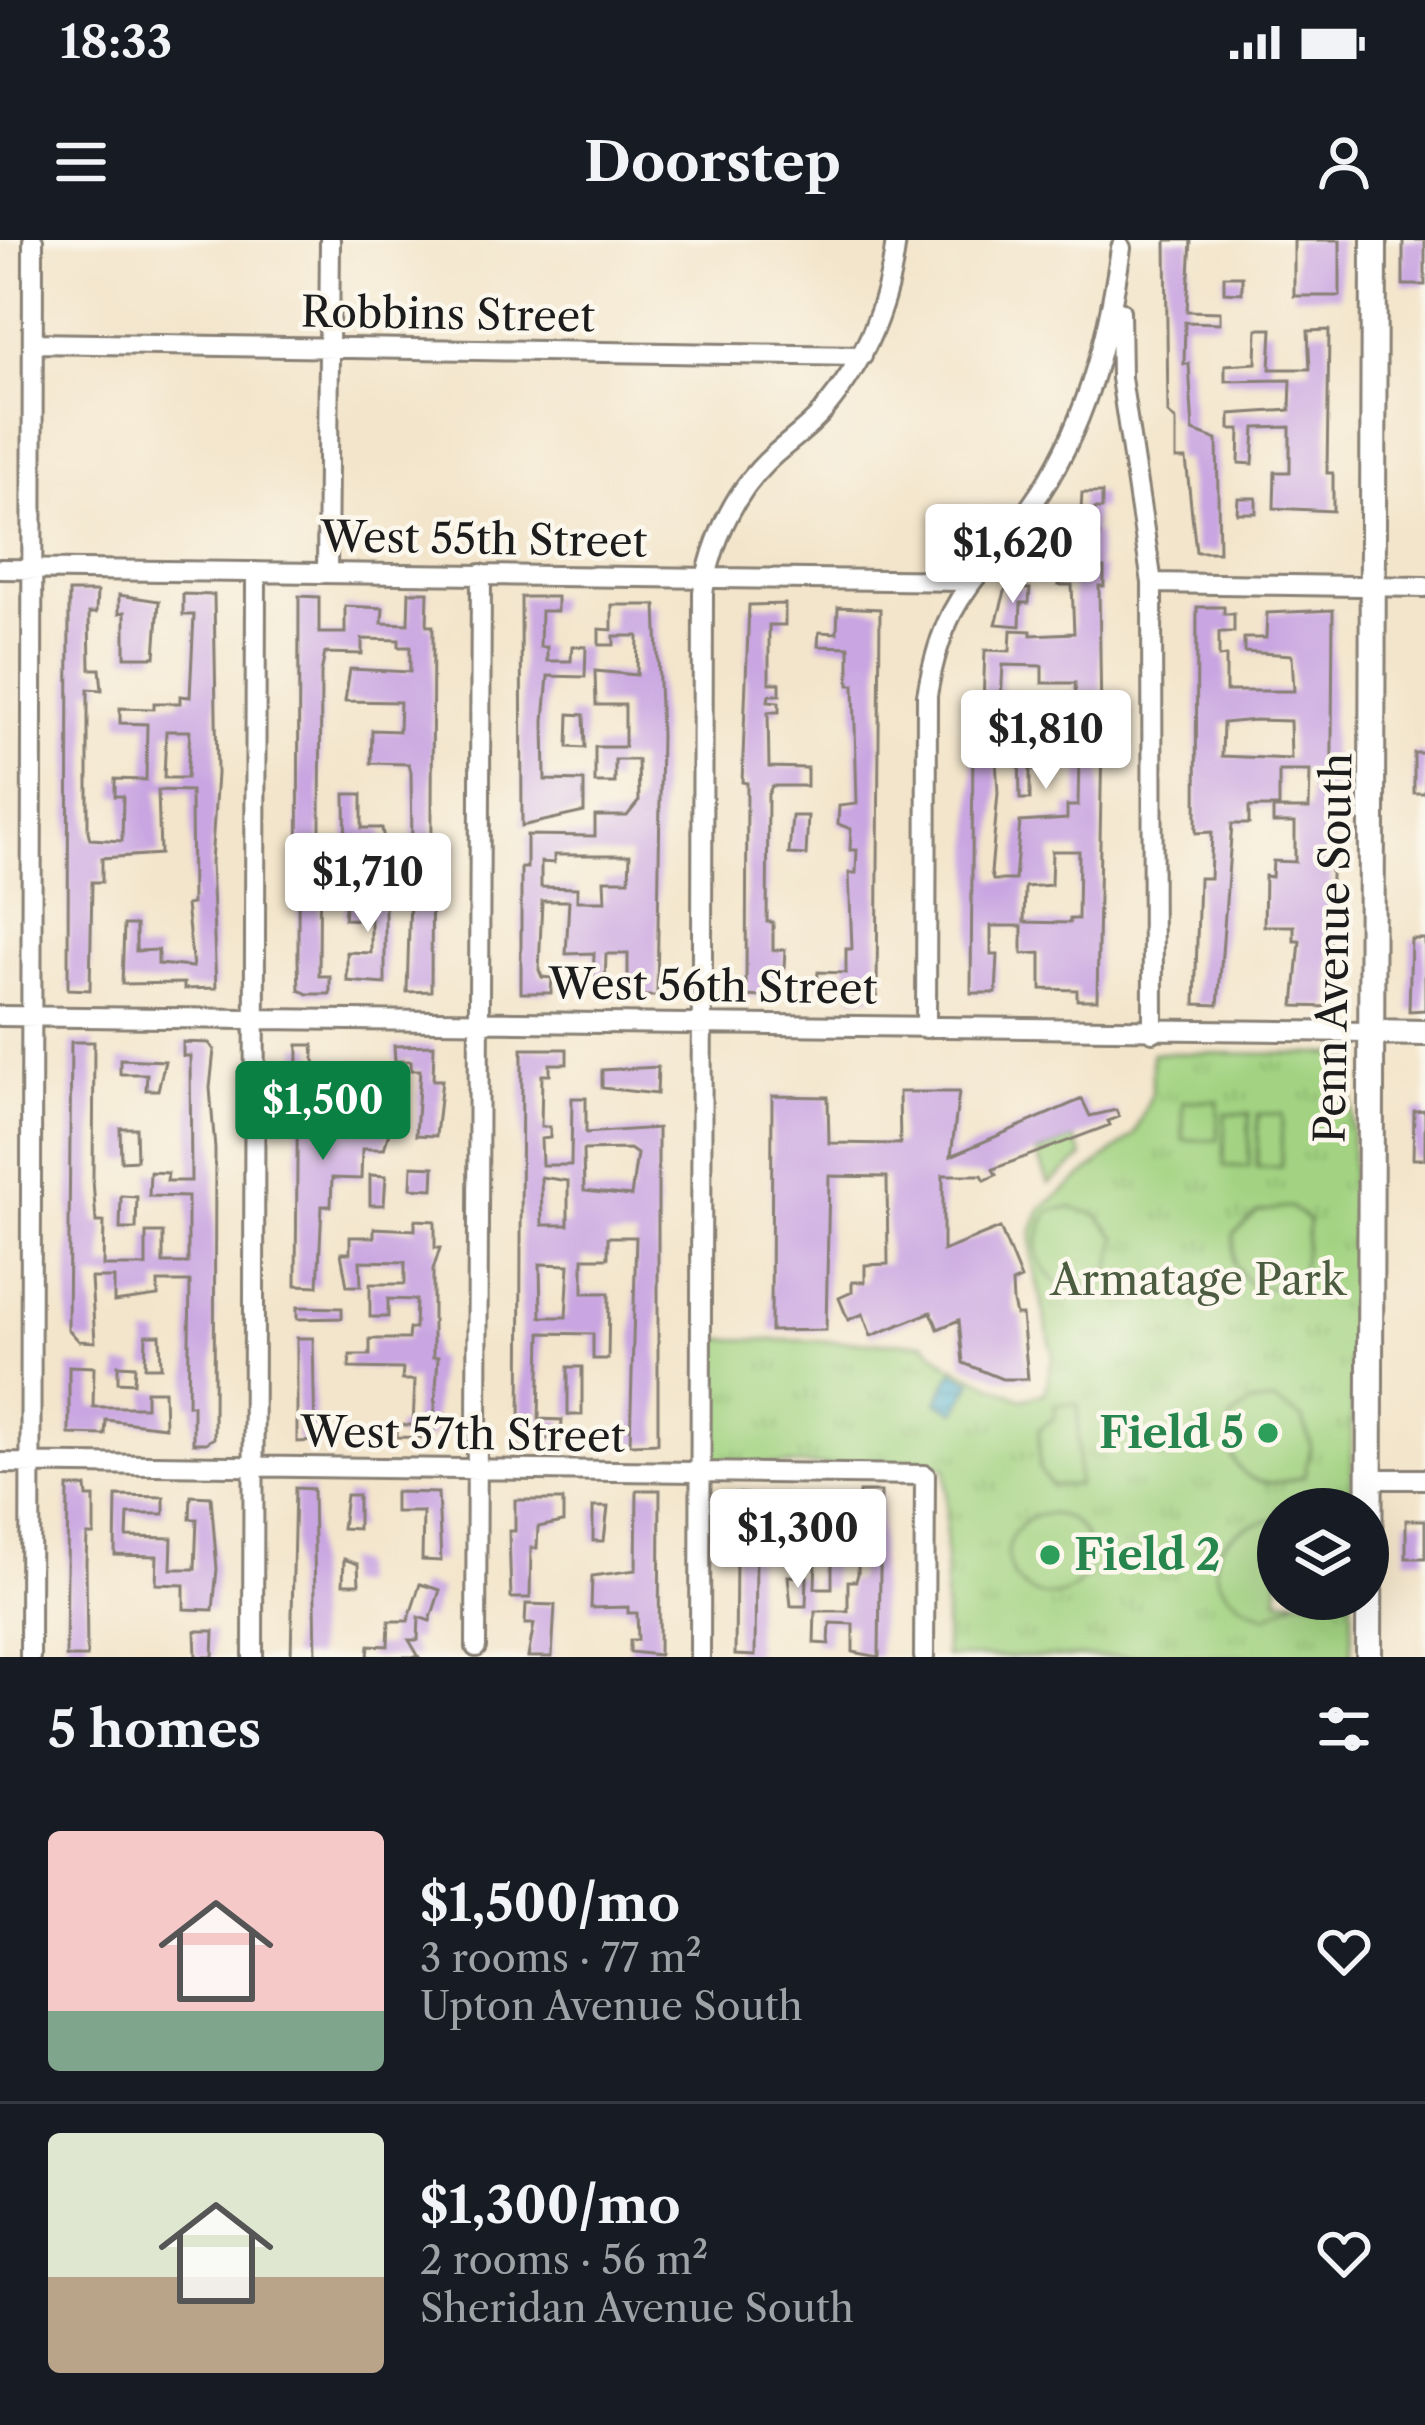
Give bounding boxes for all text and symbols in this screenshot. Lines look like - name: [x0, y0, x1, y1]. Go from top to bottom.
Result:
- text: 18:33: [60, 14, 172, 70]
- icon: menu: [48, 129, 114, 195]
- text: Doorstep: [584, 129, 841, 195]
- icon: person: [1311, 129, 1377, 195]
- street label: Robbins Street: [300, 285, 596, 343]
- pin: $1,620: [915, 504, 1111, 606]
- street label: West 55th Street: [319, 510, 648, 568]
- text: $1,620: [952, 519, 1074, 567]
- pin: $1,810: [948, 690, 1144, 792]
- text: $1,810: [988, 705, 1104, 753]
- street label: Penn Avenue South: [1304, 752, 1362, 1144]
- pin: $1,710: [270, 833, 466, 935]
- text: $1,710: [312, 848, 424, 896]
- street label: West 56th Street: [547, 957, 878, 1015]
- pin: $1,500: [225, 1061, 421, 1163]
- text: $1,500: [262, 1076, 384, 1124]
- park label: Armatage Park: [1050, 1254, 1347, 1306]
- street label: West 57th Street: [299, 1405, 626, 1463]
- place label: Field 5: [1099, 1407, 1244, 1459]
- marker: Field 5: [1255, 1420, 1281, 1446]
- map controls: [1257, 1488, 1389, 1620]
- button: layers: [1257, 1488, 1389, 1620]
- pin: $1,300: [700, 1489, 896, 1591]
- text: $1,300: [737, 1504, 859, 1552]
- place label: Field 2: [1074, 1529, 1221, 1581]
- marker: Field 2: [1037, 1542, 1063, 1568]
- icon: filters: [1311, 1696, 1377, 1762]
- text: 5 homes: [48, 1698, 261, 1760]
- text: $1,500/mo: [420, 1872, 680, 1934]
- icon: home: [144, 1879, 288, 2023]
- icon: heart: [1311, 1918, 1377, 1984]
- text: 3 rooms · 77 m²: [420, 1934, 702, 1982]
- text: Upton Avenue South: [420, 1982, 803, 2030]
- text: $1,300/mo: [420, 2174, 681, 2236]
- icon: home: [144, 2181, 288, 2325]
- icon: heart: [1311, 2220, 1377, 2286]
- text: 2 rooms · 56 m²: [420, 2236, 708, 2284]
- text: Sheridan Avenue South: [420, 2284, 854, 2332]

